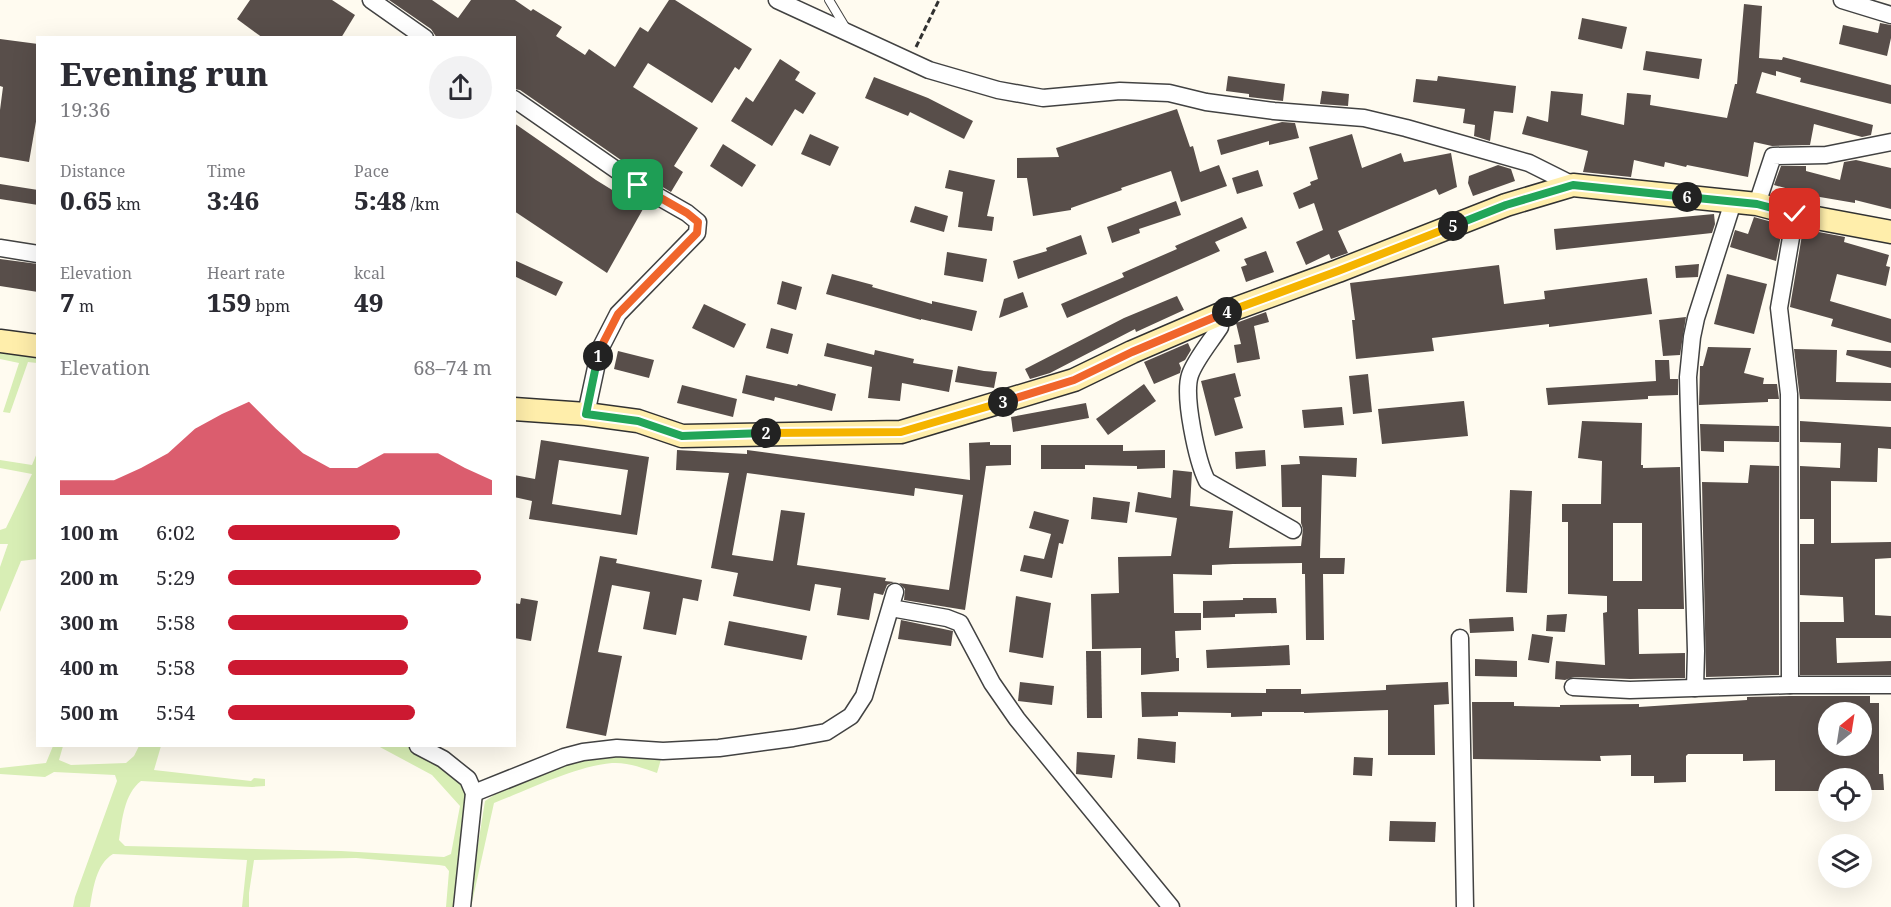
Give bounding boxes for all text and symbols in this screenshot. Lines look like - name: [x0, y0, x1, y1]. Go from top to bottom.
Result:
- text: Evening run: [60, 51, 268, 96]
- button: share: [429, 56, 492, 119]
- text: 19:36: [60, 96, 110, 123]
- pin: [612, 159, 663, 210]
- text: Distance: [60, 160, 125, 182]
- text: Time: [207, 160, 246, 182]
- text: Pace: [354, 160, 389, 182]
- icon: arrive: [621, 168, 654, 201]
- text: 0.65: [60, 182, 112, 218]
- text: 3:46: [207, 182, 259, 218]
- text: 5:48: [354, 182, 406, 218]
- pin: 6: [1672, 182, 1702, 212]
- text: 6: [1682, 186, 1692, 208]
- pin: [1769, 188, 1820, 239]
- text: km: [112, 193, 141, 215]
- text: /km: [406, 193, 440, 215]
- icon: check: [1778, 197, 1811, 230]
- pin: 5: [1438, 211, 1468, 241]
- text: 5: [1448, 215, 1458, 237]
- text: Elevation: [60, 262, 132, 284]
- text: Heart rate: [207, 262, 285, 284]
- text: kcal: [354, 262, 385, 284]
- text: 7: [60, 284, 75, 320]
- text: 159: [207, 284, 251, 320]
- text: 49: [354, 284, 383, 320]
- text: m: [75, 295, 94, 317]
- text: bpm: [251, 295, 290, 317]
- pin: 4: [1212, 297, 1242, 327]
- text: 4: [1222, 301, 1232, 323]
- pin: 1: [583, 341, 613, 371]
- text: 1: [593, 345, 603, 367]
- text: Elevation: [60, 354, 150, 381]
- text: 68–74 m: [413, 354, 492, 381]
- pin: 3: [988, 387, 1018, 417]
- text: 3: [998, 391, 1008, 413]
- pin: 2: [751, 418, 781, 448]
- text: 2: [761, 422, 771, 444]
- text: 100 m: [60, 519, 119, 546]
- text: 6:02: [156, 519, 195, 546]
- text: 200 m: [60, 564, 119, 591]
- text: 5:29: [156, 564, 195, 591]
- text: 300 m: [60, 609, 119, 636]
- text: 5:58: [156, 609, 195, 636]
- text: 400 m: [60, 654, 119, 681]
- text: 5:58: [156, 654, 195, 681]
- text: 500 m: [60, 699, 119, 726]
- text: 5:54: [156, 699, 195, 726]
- north arrow: [1818, 702, 1872, 756]
- map controls: [1818, 702, 1872, 888]
- button: locate: [1818, 768, 1872, 822]
- button: layers: [1818, 834, 1872, 888]

